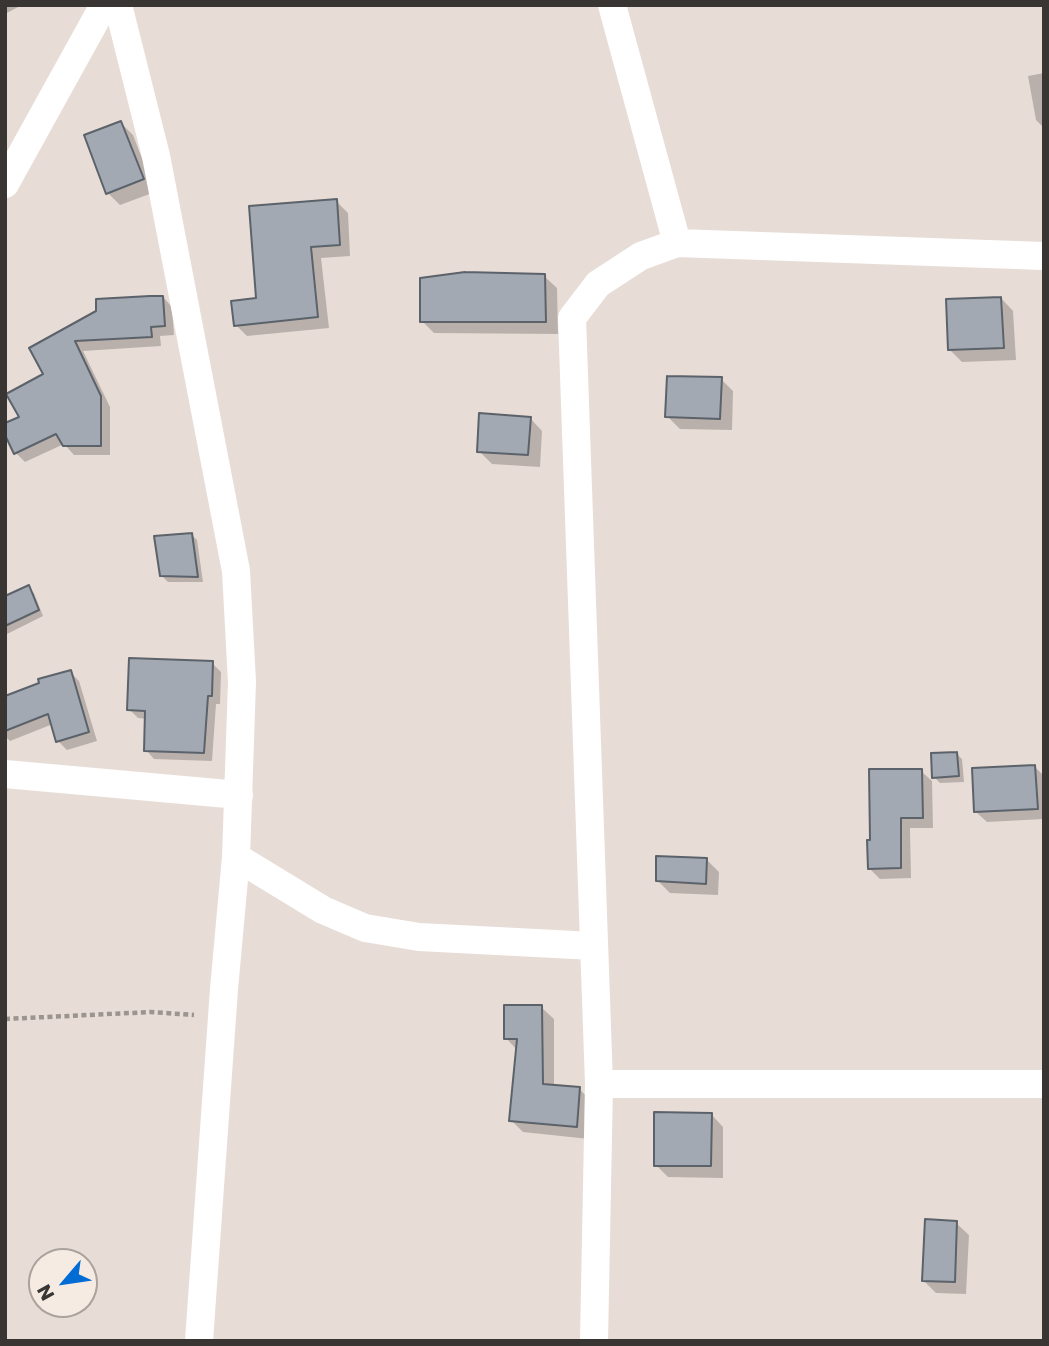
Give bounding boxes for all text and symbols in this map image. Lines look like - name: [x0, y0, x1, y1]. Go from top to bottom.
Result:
- north arrow: [28, 1248, 98, 1318]
- text: N: [31, 1280, 61, 1305]

